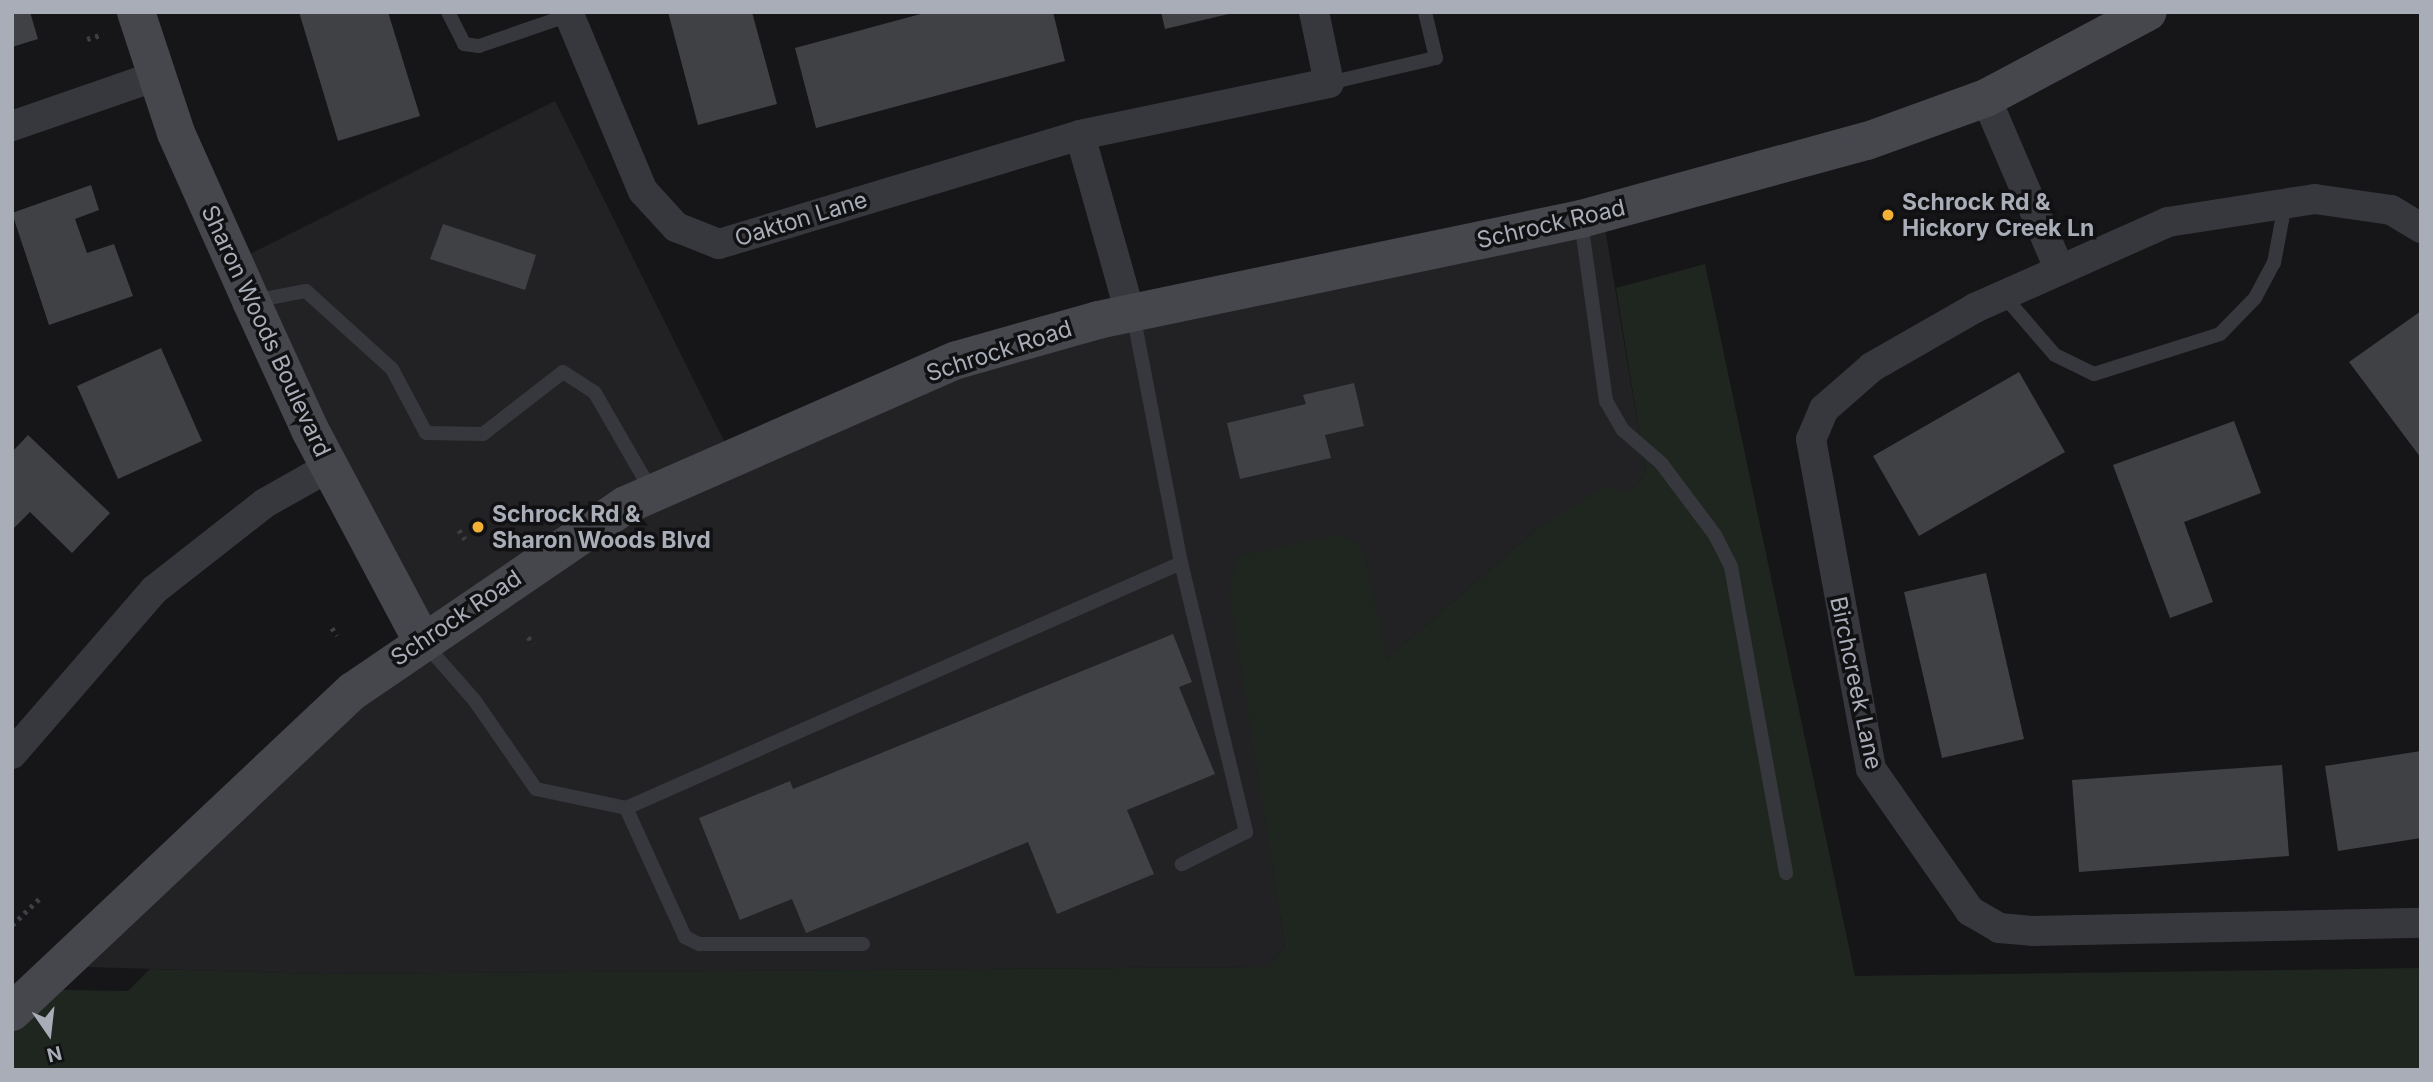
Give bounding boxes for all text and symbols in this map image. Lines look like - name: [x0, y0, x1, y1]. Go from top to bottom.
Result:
- street label: Oakton Lane: [731, 186, 871, 252]
- place label: Schrock Rd & Hickory Creek Ln: [1902, 188, 2094, 242]
- street label: Schrock Road: [1474, 194, 1628, 254]
- street label: Sharon Woods Boulevard: [196, 201, 336, 461]
- marker: Schrock Rd & Hickory Creek Ln: [1880, 207, 1896, 223]
- street label: Schrock Road: [923, 315, 1075, 387]
- place label: Schrock Rd & Sharon Woods Blvd: [492, 500, 711, 554]
- marker: Schrock Rd & Sharon Woods Blvd: [470, 519, 486, 535]
- street label: Schrock Road: [386, 564, 526, 672]
- street label: Birchcreek Lane: [1824, 594, 1888, 772]
- north arrow: [14, 998, 84, 1068]
- text: N: [44, 1041, 64, 1067]

